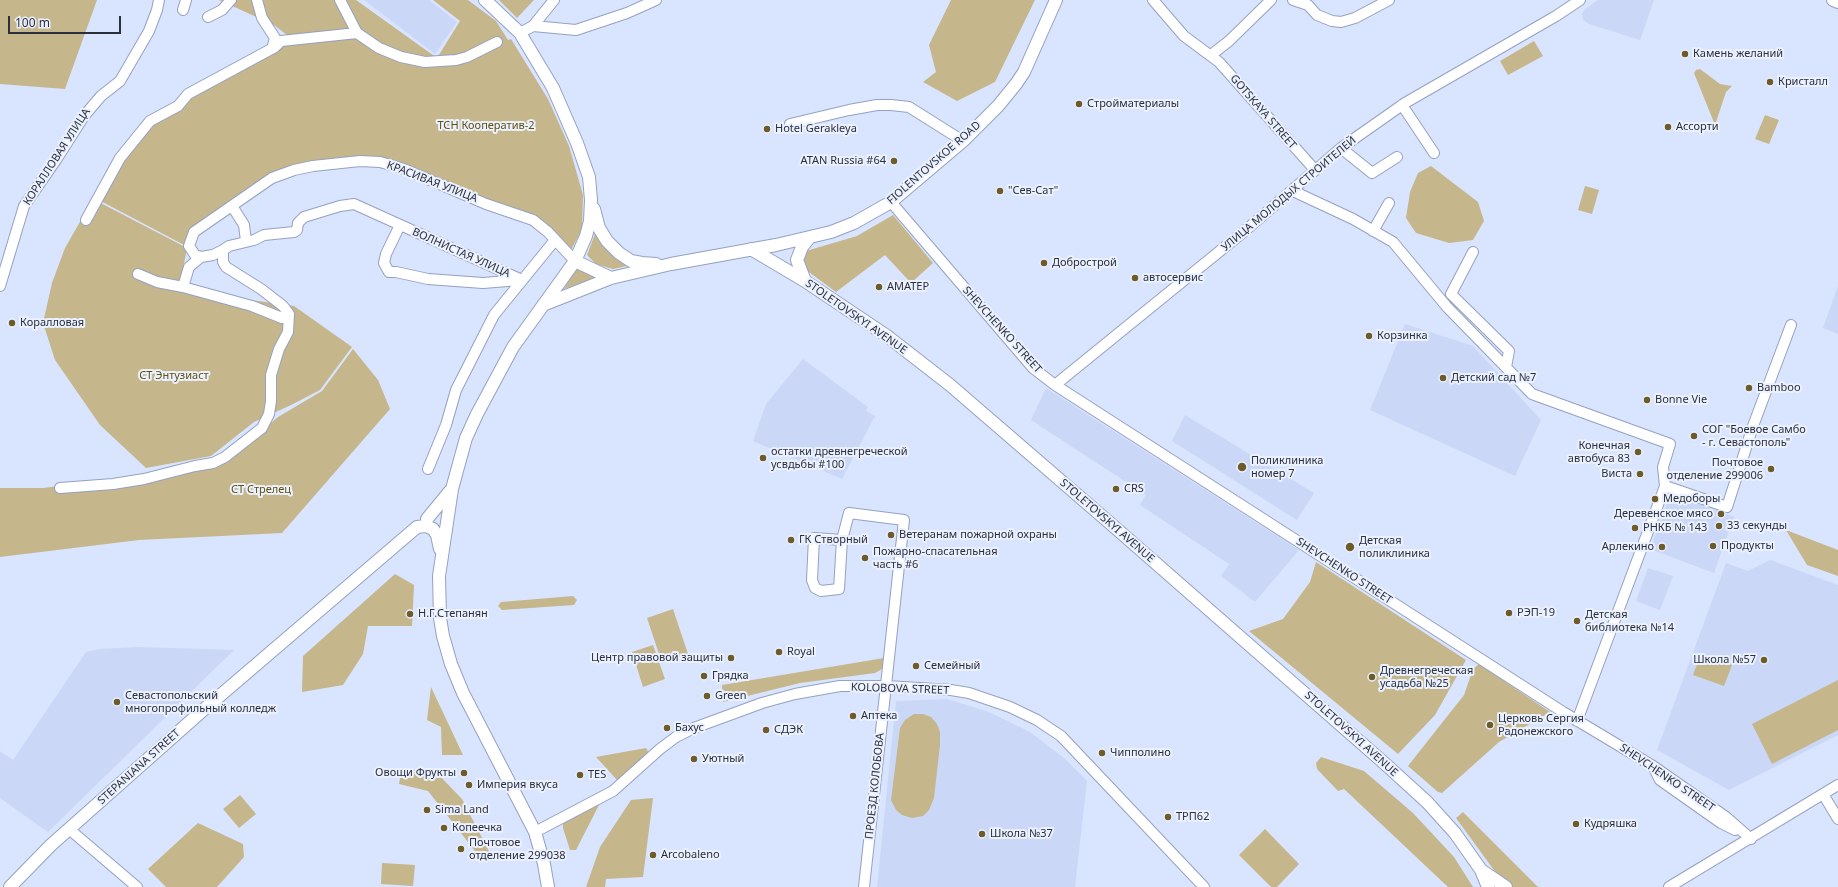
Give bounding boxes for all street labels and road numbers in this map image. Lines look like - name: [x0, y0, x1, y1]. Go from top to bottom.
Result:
- street label: GOTSKAYA STREET: [1227, 72, 1299, 152]
- street label: КОРАЛЛОВАЯ УЛИЦА: [21, 106, 93, 208]
- street label: FIOLENTOVSKOE ROAD: [884, 119, 984, 207]
- street label: УЛИЦА МОЛОДЫХ СТРОИТЕЛЕЙ: [1219, 134, 1359, 254]
- street label: КРАСИВАЯ УЛИЦА: [385, 159, 479, 205]
- street label: ВОЛНИСТАЯ УЛИЦА: [410, 225, 512, 281]
- street label: STOLETOVSKYI AVENUE: [803, 277, 909, 357]
- street label: SHEVCHENKO STREET: [960, 284, 1044, 376]
- street label: STOLETOVSKYI AVENUE: [1057, 476, 1157, 566]
- street label: SHEVCHENKO STREET: [1294, 535, 1394, 607]
- street label: KOLOBOVA STREET: [851, 681, 949, 697]
- street label: STOLETOVSKYI AVENUE: [1302, 689, 1400, 779]
- street label: STEPANIANA STREET: [95, 727, 183, 807]
- street label: ПРОЕЗД КОЛОБОВА: [863, 732, 887, 840]
- street label: SHEVCHENKO STREET: [1617, 741, 1717, 815]

